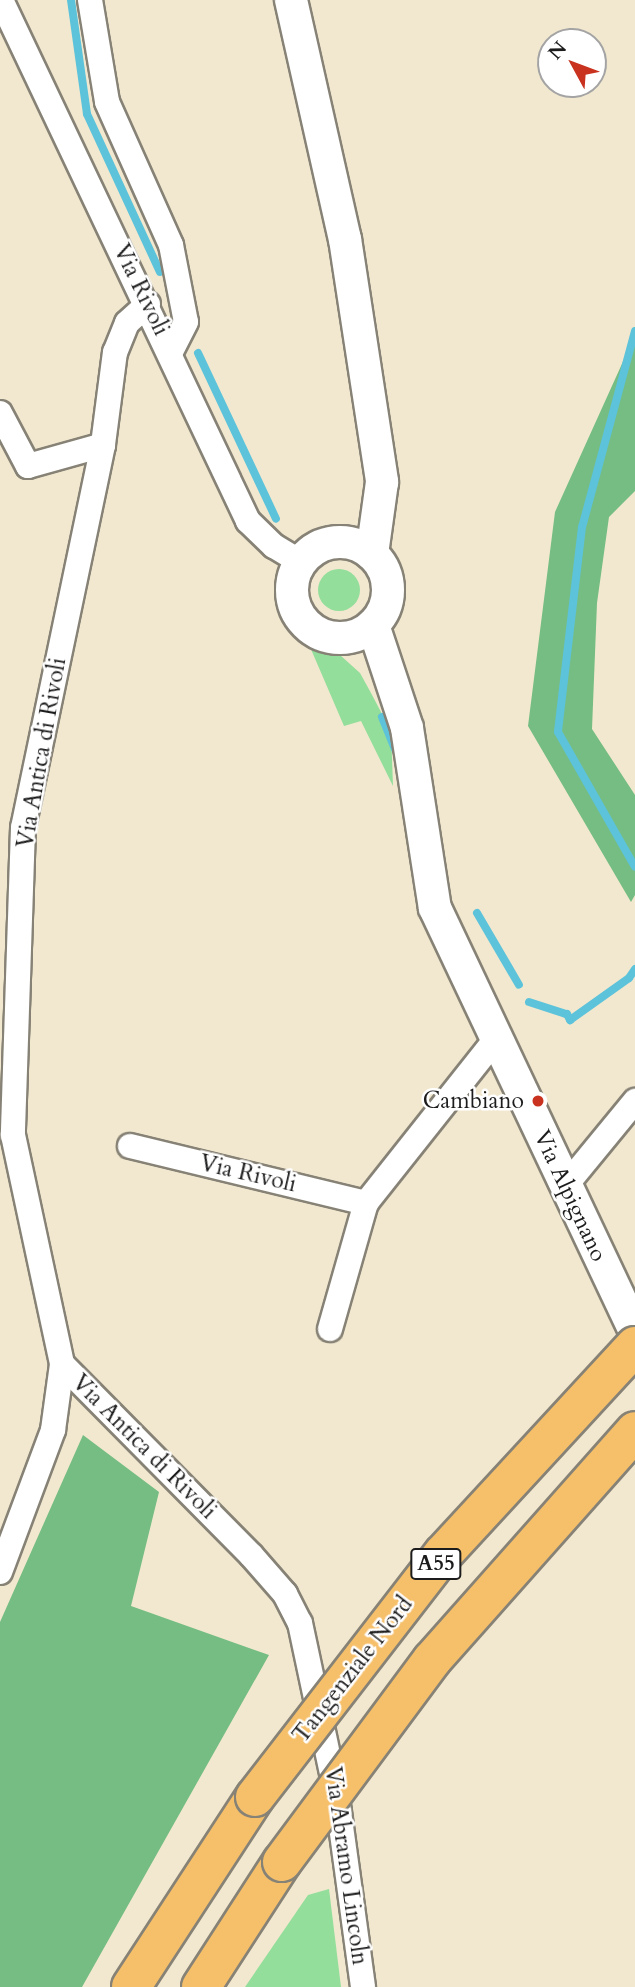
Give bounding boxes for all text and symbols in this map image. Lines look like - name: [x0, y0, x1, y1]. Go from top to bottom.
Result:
- north arrow: [537, 28, 607, 98]
- text: N: [542, 36, 573, 65]
- street label: Via Rivoli: [107, 240, 175, 340]
- street label: Via Antica di Rivoli: [12, 656, 72, 850]
- place label: Cambiano: [423, 1087, 524, 1115]
- marker: Cambiano: [530, 1093, 546, 1109]
- street label: Via Alpignano: [528, 1126, 612, 1266]
- street label: Via Rivoli: [197, 1149, 299, 1199]
- street label: Via Antica di Rivoli: [66, 1369, 222, 1525]
- road number: A55: [410, 1546, 462, 1582]
- street label: Tangenziale Nord: [287, 1591, 419, 1749]
- street label: Via Abramo Lincoln: [318, 1765, 374, 1967]

